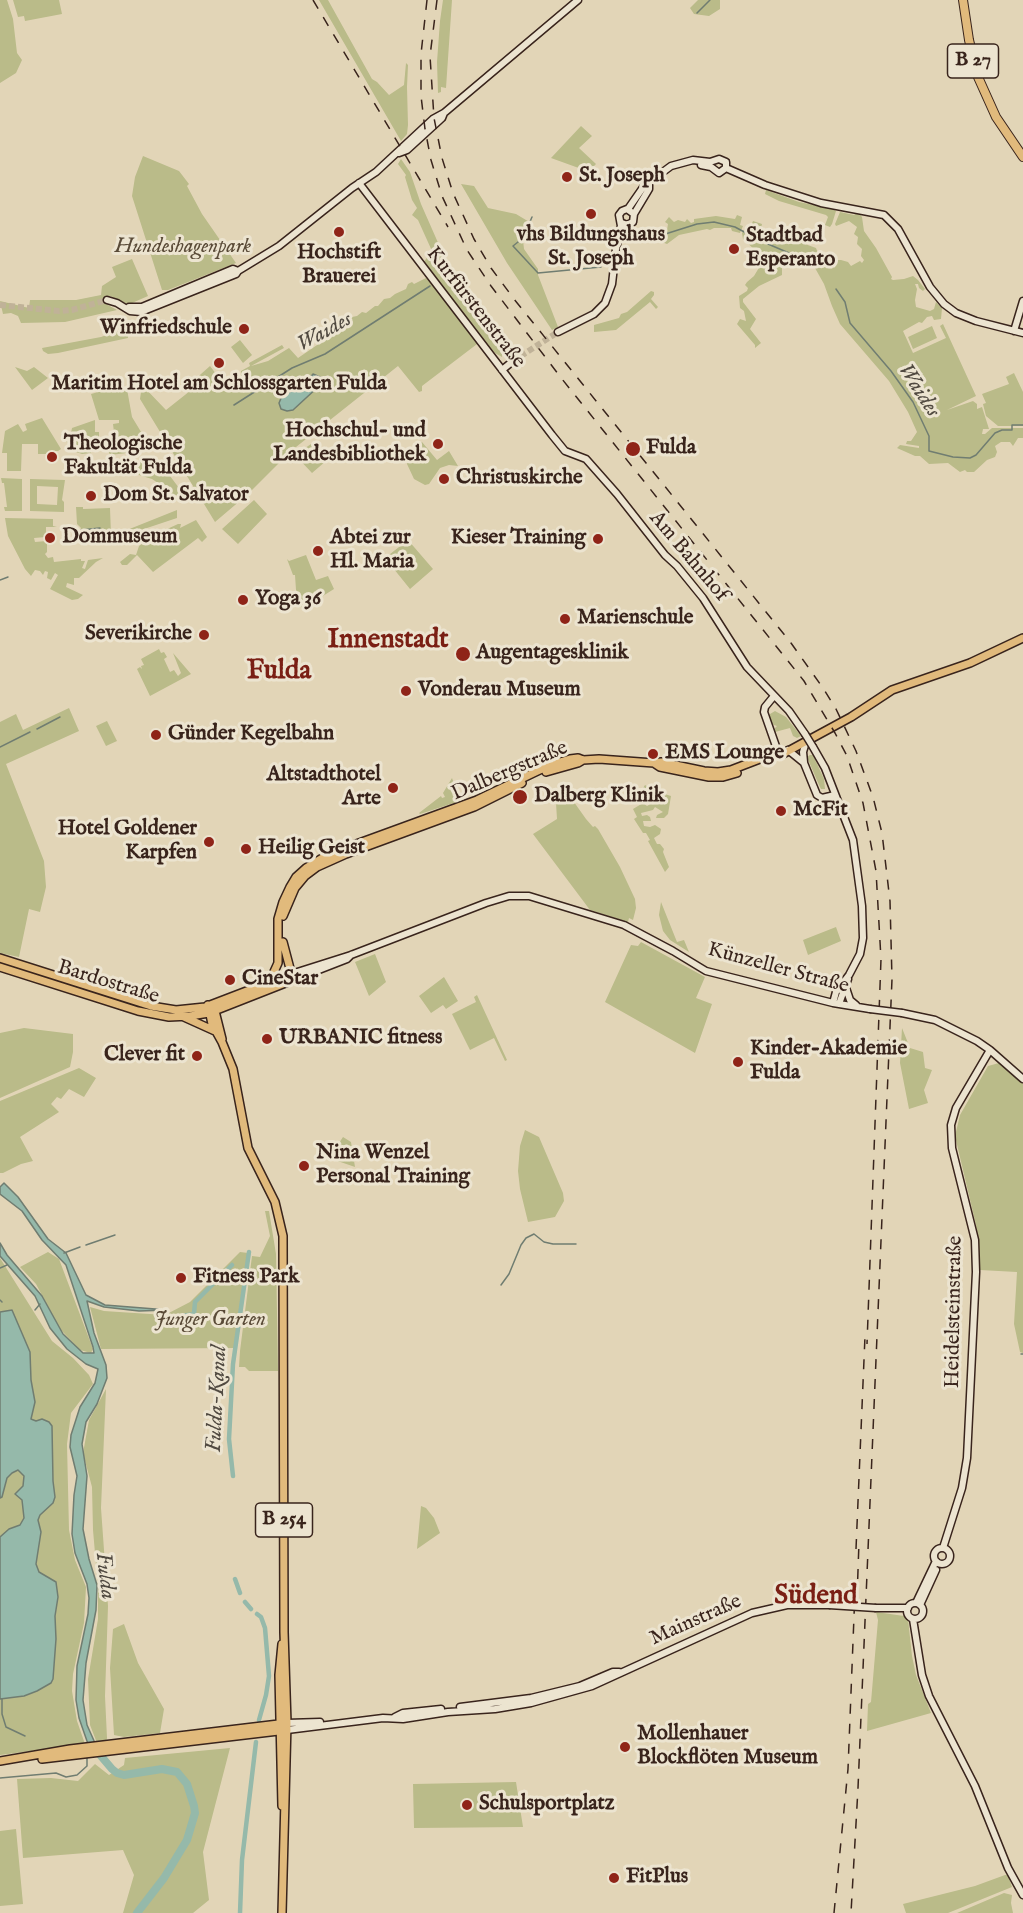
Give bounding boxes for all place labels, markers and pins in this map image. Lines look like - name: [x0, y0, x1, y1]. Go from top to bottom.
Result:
- place label: St. Joseph: [579, 164, 665, 190]
- marker: St. Joseph: [560, 170, 574, 184]
- marker: vhs Bildungshaus St. Joseph: [584, 207, 598, 221]
- place label: vhs Bildungshaus St. Joseph: [517, 223, 665, 273]
- place label: Stadtbad Esperanto: [746, 224, 835, 274]
- marker: Hochstift Brauerei: [332, 225, 346, 239]
- place label: Hochstift Brauerei: [297, 241, 381, 291]
- marker: Stadtbad Esperanto: [727, 242, 741, 256]
- place label: Winfriedschule: [100, 316, 232, 342]
- marker: Winfriedschule: [237, 322, 251, 336]
- marker: Maritim Hotel am Schlossgarten Fulda: [212, 356, 226, 370]
- place label: Maritim Hotel am Schlossgarten Fulda: [51, 372, 387, 398]
- place label: Hochschul- und Landesbibliothek: [273, 419, 426, 469]
- place label: Theologische Fakultät Fulda: [64, 432, 192, 482]
- place label: Fulda: [646, 436, 696, 462]
- marker: Hochschul- und Landesbibliothek: [431, 437, 445, 451]
- marker: Fulda: [624, 440, 642, 458]
- marker: Theologische Fakultät Fulda: [45, 450, 59, 464]
- place label: Christuskirche: [456, 466, 583, 492]
- marker: Christuskirche: [437, 472, 451, 486]
- place label: Dom St. Salvator: [103, 483, 249, 509]
- marker: Dom St. Salvator: [84, 489, 98, 503]
- place label: Dommuseum: [62, 525, 177, 551]
- place label: Abtei zur Hl. Maria: [330, 526, 414, 576]
- place label: Kieser Training: [451, 526, 586, 552]
- marker: Dommuseum: [43, 531, 57, 545]
- marker: Kieser Training: [591, 532, 605, 546]
- marker: Abtei zur Hl. Maria: [311, 544, 325, 558]
- place label: Yoga 36: [255, 587, 321, 613]
- marker: Yoga 36: [236, 593, 250, 607]
- place label: Marienschule: [577, 606, 694, 632]
- marker: Marienschule: [558, 612, 572, 626]
- place label: Severikirche: [85, 622, 192, 648]
- marker: Severikirche: [197, 628, 211, 642]
- place label: Augentagesklinik: [476, 641, 629, 667]
- marker: Augentagesklinik: [454, 645, 472, 663]
- place label: Vonderau Museum: [418, 678, 581, 704]
- marker: Vonderau Museum: [399, 684, 413, 698]
- place label: Günder Kegelbahn: [168, 722, 334, 748]
- marker: Günder Kegelbahn: [149, 728, 163, 742]
- place label: EMS Lounge: [665, 741, 784, 767]
- marker: EMS Lounge: [646, 747, 660, 761]
- place label: Altstadthotel Arte: [267, 763, 381, 813]
- marker: Altstadthotel Arte: [386, 781, 400, 795]
- place label: Dalberg Klinik: [534, 784, 665, 810]
- marker: Dalberg Klinik: [511, 788, 529, 806]
- place label: McFit: [793, 798, 848, 824]
- marker: McFit: [774, 804, 788, 818]
- place label: Hotel Goldener Karpfen: [58, 817, 197, 867]
- marker: Hotel Goldener Karpfen: [202, 835, 216, 849]
- place label: Heilig Geist: [258, 836, 365, 862]
- marker: Heilig Geist: [239, 842, 253, 856]
- place label: CineStar: [242, 967, 318, 993]
- marker: CineStar: [223, 973, 237, 987]
- place label: URBANIC fitness: [279, 1026, 442, 1052]
- marker: URBANIC fitness: [260, 1032, 274, 1046]
- place label: Kinder-Akademie Fulda: [750, 1037, 907, 1087]
- place label: Clever fit: [104, 1043, 185, 1069]
- marker: Clever fit: [190, 1049, 204, 1063]
- marker: Kinder-Akademie Fulda: [731, 1055, 745, 1069]
- place label: Nina Wenzel Personal Training: [316, 1141, 470, 1191]
- marker: Nina Wenzel Personal Training: [297, 1159, 311, 1173]
- place label: Fitness Park: [193, 1265, 299, 1291]
- marker: Fitness Park: [174, 1271, 188, 1285]
- place label: Mollenhauer Blockflöten Museum: [637, 1722, 818, 1772]
- marker: Mollenhauer Blockflöten Museum: [618, 1740, 632, 1754]
- place label: Schulsportplatz: [479, 1792, 614, 1818]
- marker: Schulsportplatz: [460, 1798, 474, 1812]
- place label: FitPlus: [626, 1865, 688, 1891]
- marker: FitPlus: [607, 1871, 621, 1885]

